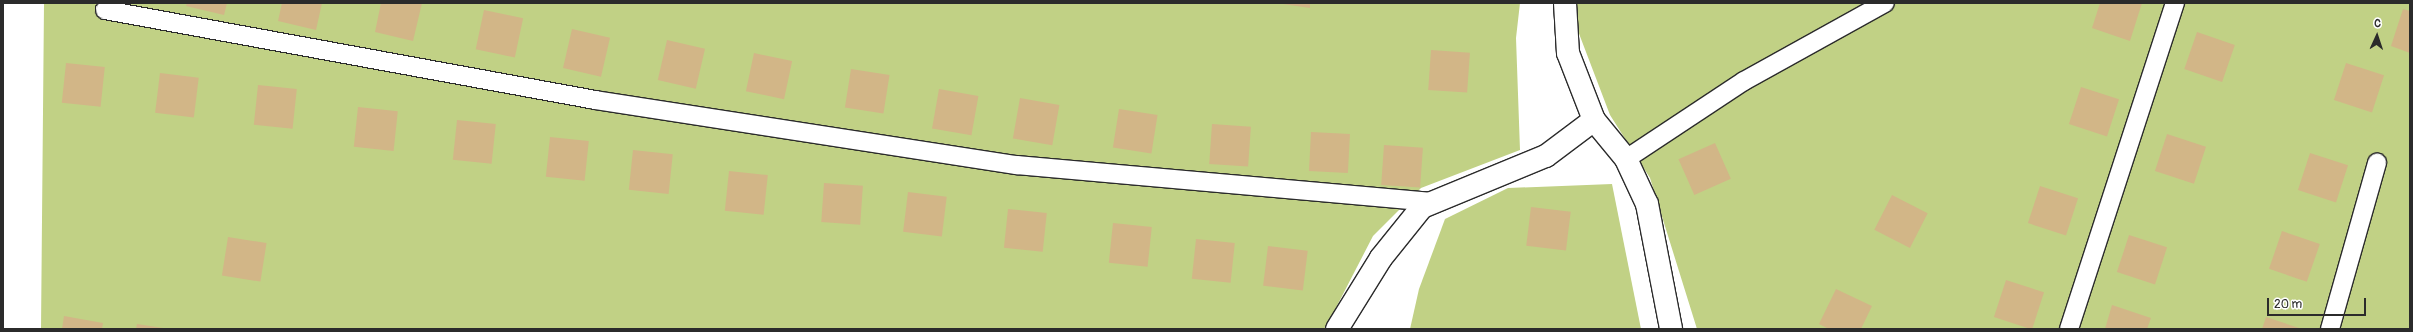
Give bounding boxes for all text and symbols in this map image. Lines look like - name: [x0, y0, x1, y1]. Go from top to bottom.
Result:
- north arrow: [2357, 16, 2397, 56]
- text: С: [2374, 17, 2381, 30]
- scale bar: [2269, 290, 2368, 316]
- text: 20 m: [2274, 297, 2302, 312]

